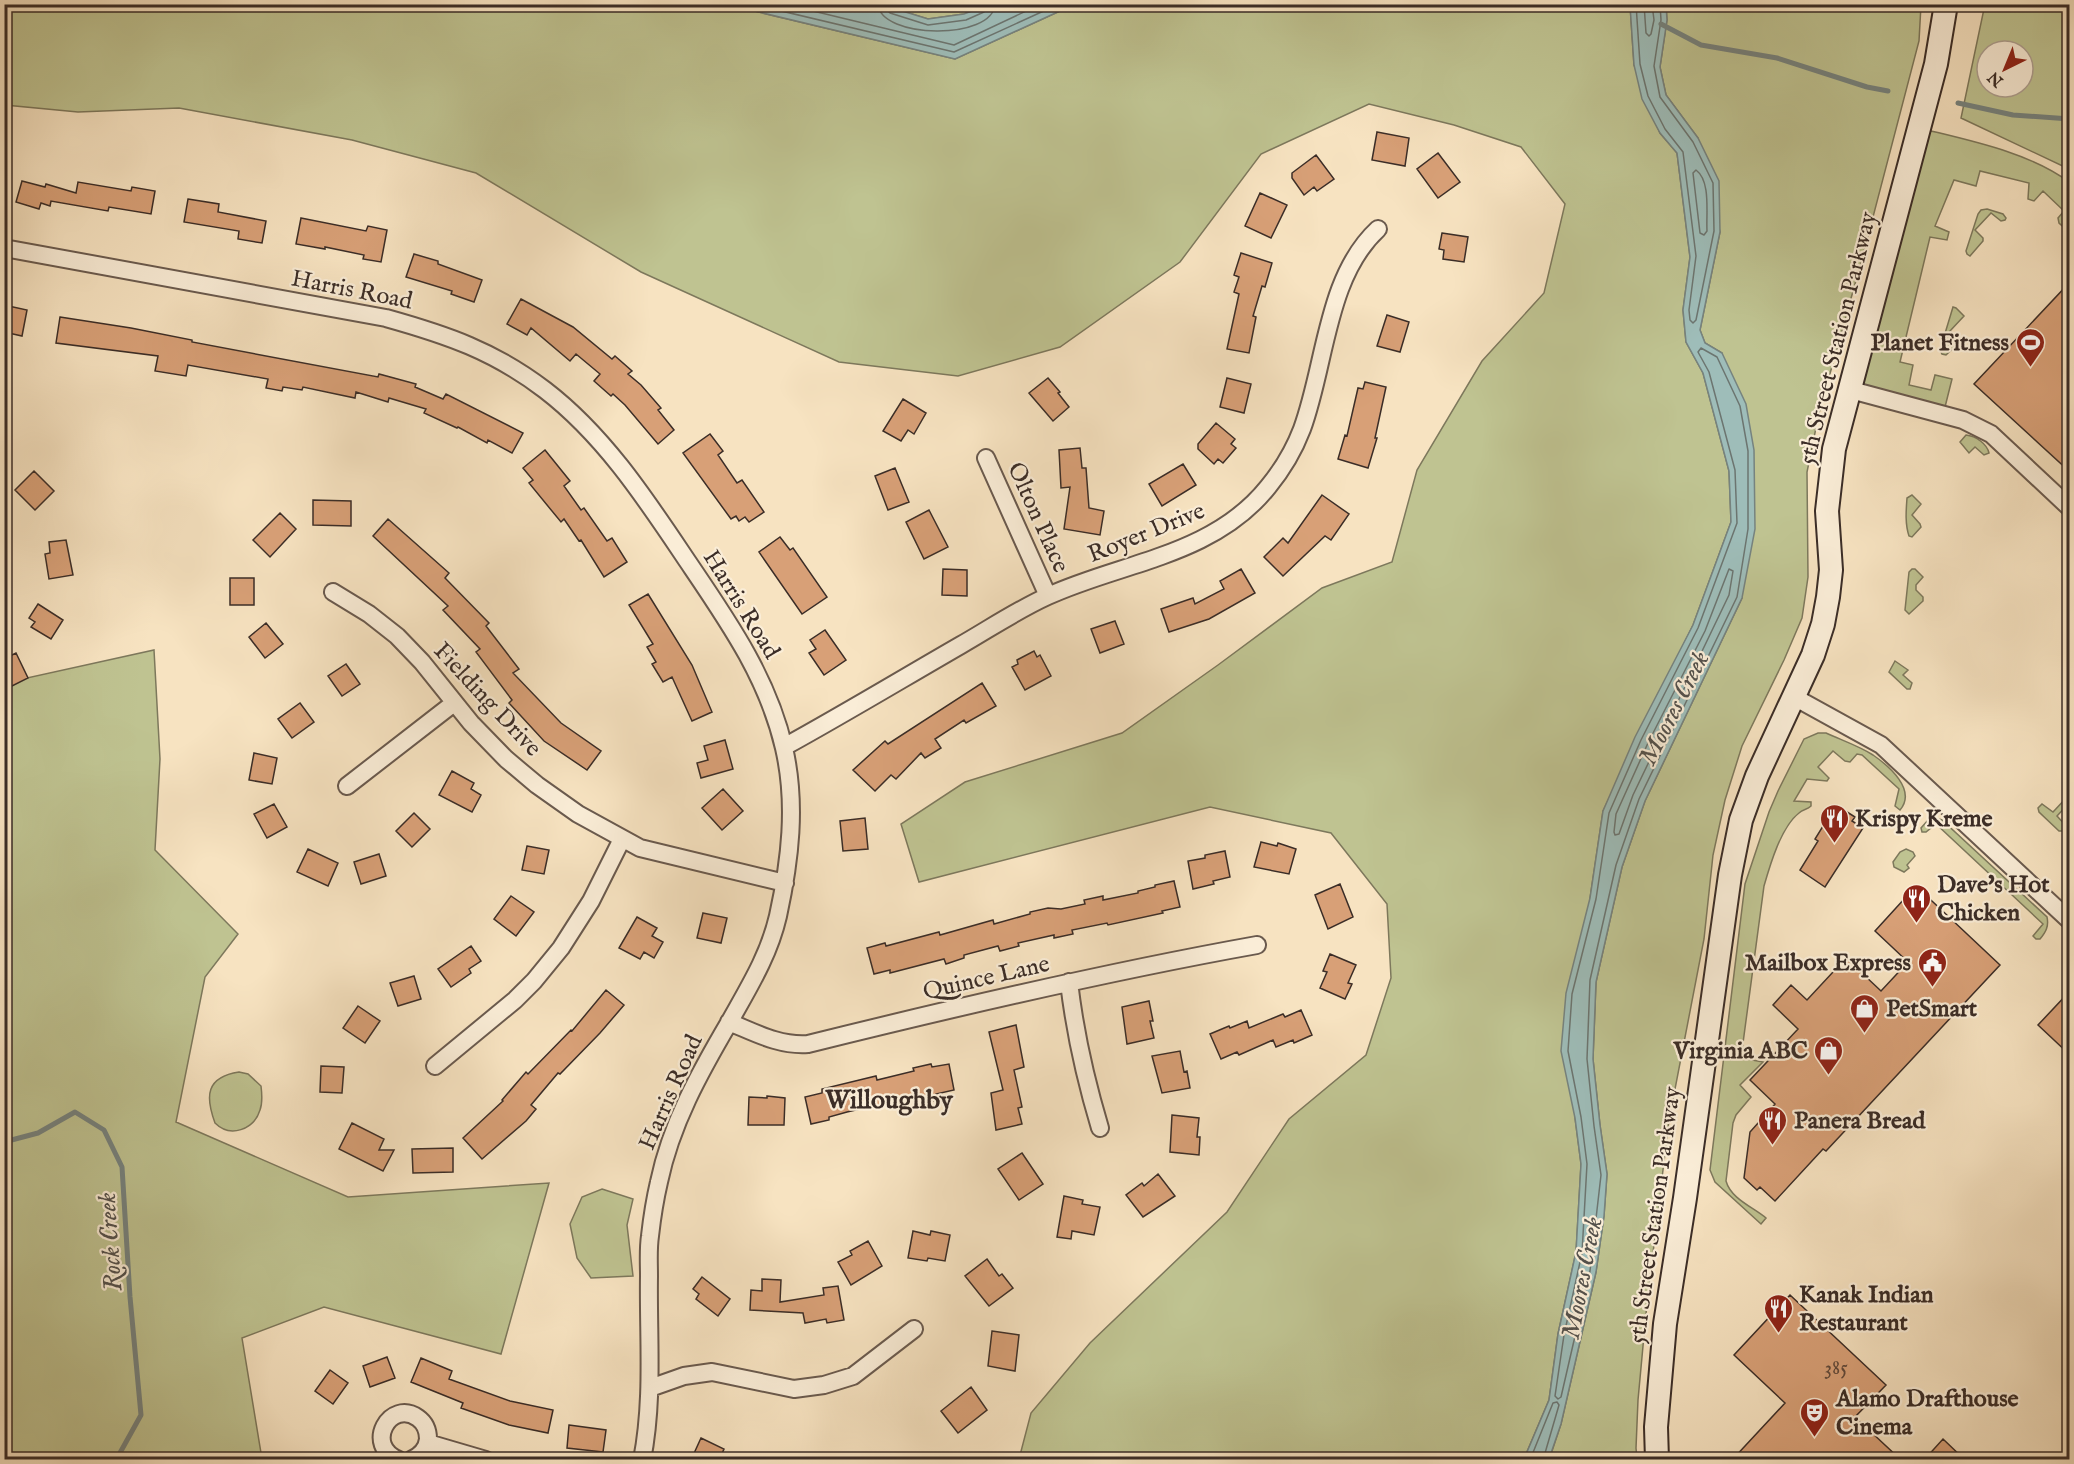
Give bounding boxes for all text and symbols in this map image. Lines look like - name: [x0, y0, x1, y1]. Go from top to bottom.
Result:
- north arrow: [1975, 39, 2035, 99]
- text: N: [1984, 66, 2009, 91]
- street label: 5th Street Station Parkway: [1792, 209, 1885, 468]
- street label: Harris Road: [288, 264, 415, 317]
- sports icon: Planet Fitness: [2014, 326, 2046, 368]
- place label: Planet Fitness: [1870, 328, 2010, 359]
- street label: Olton Place: [1000, 458, 1076, 578]
- street label: Royer Drive: [1084, 496, 1210, 571]
- street label: Harris Road: [695, 544, 787, 665]
- street label: Fielding Drive: [426, 636, 548, 764]
- water label: Moores Creek: [1631, 645, 1717, 771]
- restaurant icon: Krispy Kreme: [1818, 802, 1850, 844]
- place label: Krispy Kreme: [1855, 804, 1992, 835]
- place label: Dave's Hot Chicken: [1937, 870, 2050, 929]
- restaurant icon: Dave's Hot Chicken: [1900, 882, 1932, 924]
- public building icon: Mailbox Express: [1916, 946, 1948, 988]
- place label: Mailbox Express: [1745, 948, 1912, 979]
- street label: Quince Lane: [920, 949, 1053, 1008]
- shop icon: PetSmart: [1849, 992, 1881, 1034]
- place label: PetSmart: [1886, 994, 1978, 1025]
- street label: Harris Road: [632, 1030, 711, 1155]
- shop icon: Virginia ABC: [1813, 1034, 1845, 1076]
- place label: Virginia ABC: [1673, 1036, 1808, 1067]
- district label: Willoughby: [824, 1084, 954, 1117]
- street label: 5th Street Station Parkway: [1622, 1084, 1689, 1346]
- restaurant icon: Panera Bread: [1757, 1104, 1789, 1146]
- place label: Panera Bread: [1794, 1106, 1926, 1137]
- water label: Rock Creek: [91, 1191, 130, 1292]
- water label: Moores Creek: [1554, 1214, 1611, 1342]
- place label: Kanak Indian Restaurant: [1799, 1280, 1934, 1339]
- restaurant icon: Kanak Indian Restaurant: [1762, 1292, 1794, 1334]
- house number: 385: [1824, 1355, 1848, 1382]
- place label: Alamo Drafthouse Cinema: [1835, 1384, 2019, 1443]
- theatre icon: Alamo Drafthouse Cinema: [1799, 1396, 1831, 1438]

